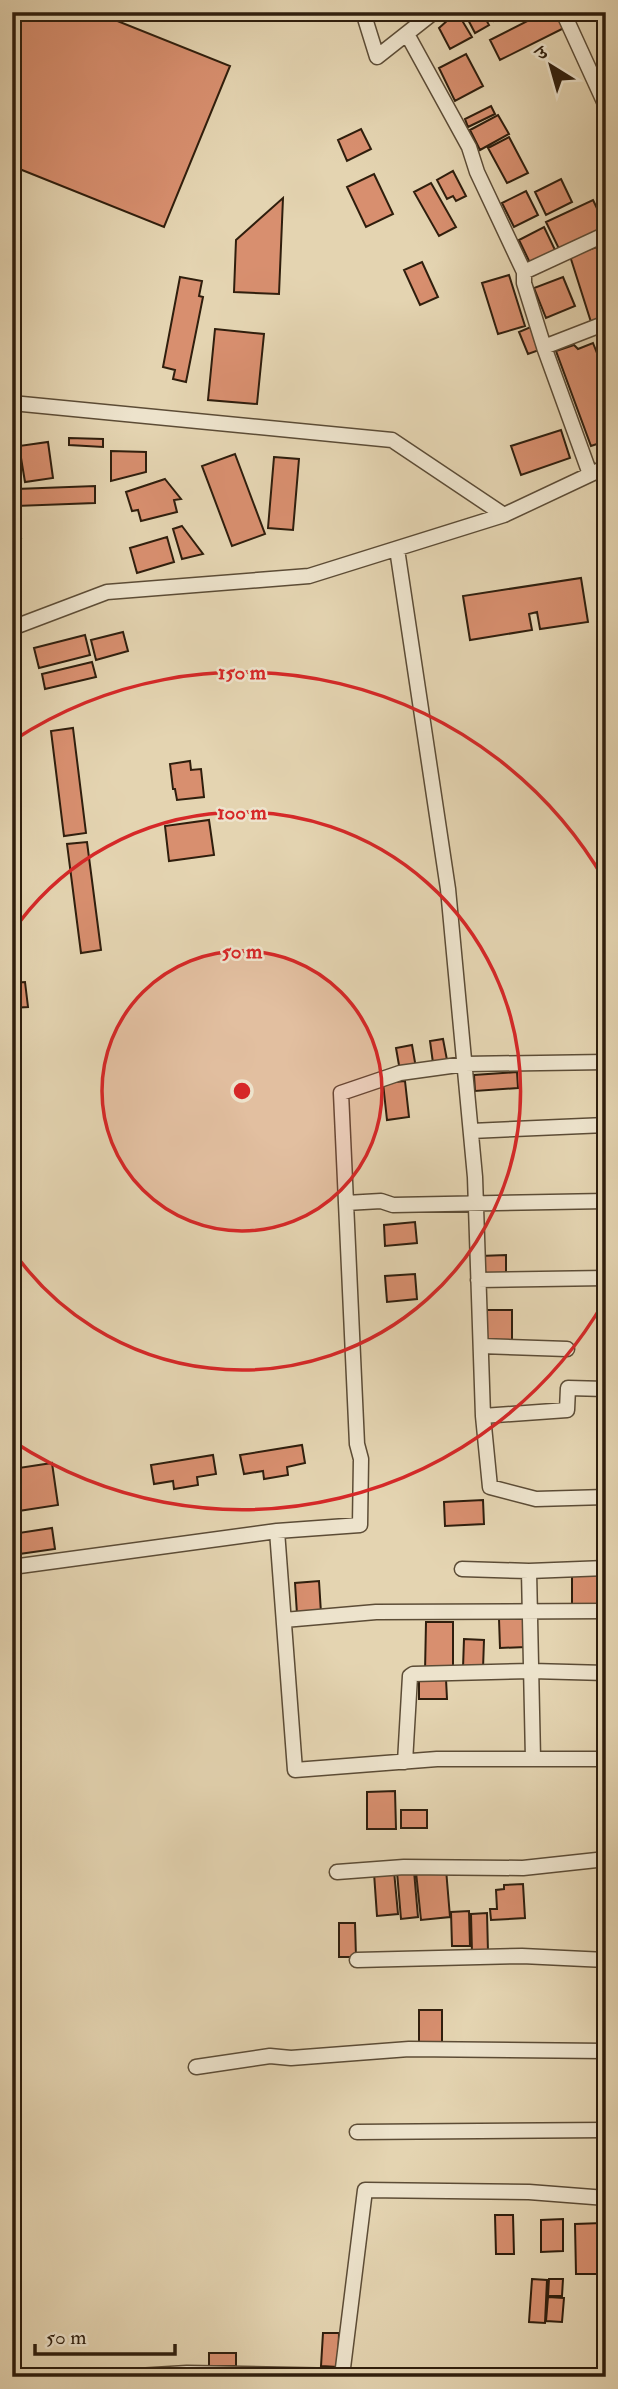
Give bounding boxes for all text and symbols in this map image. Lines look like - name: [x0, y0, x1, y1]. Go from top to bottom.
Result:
- north arrow: [516, 32, 586, 102]
- text: उ: [529, 40, 554, 67]
- text: 150 m: [218, 659, 267, 686]
- text: 100 m: [217, 799, 268, 826]
- text: 50 m: [222, 938, 263, 965]
- centre of rings: [230, 1079, 254, 1103]
- scale bar: [35, 2312, 175, 2356]
- text: 50 m: [46, 2324, 87, 2351]

